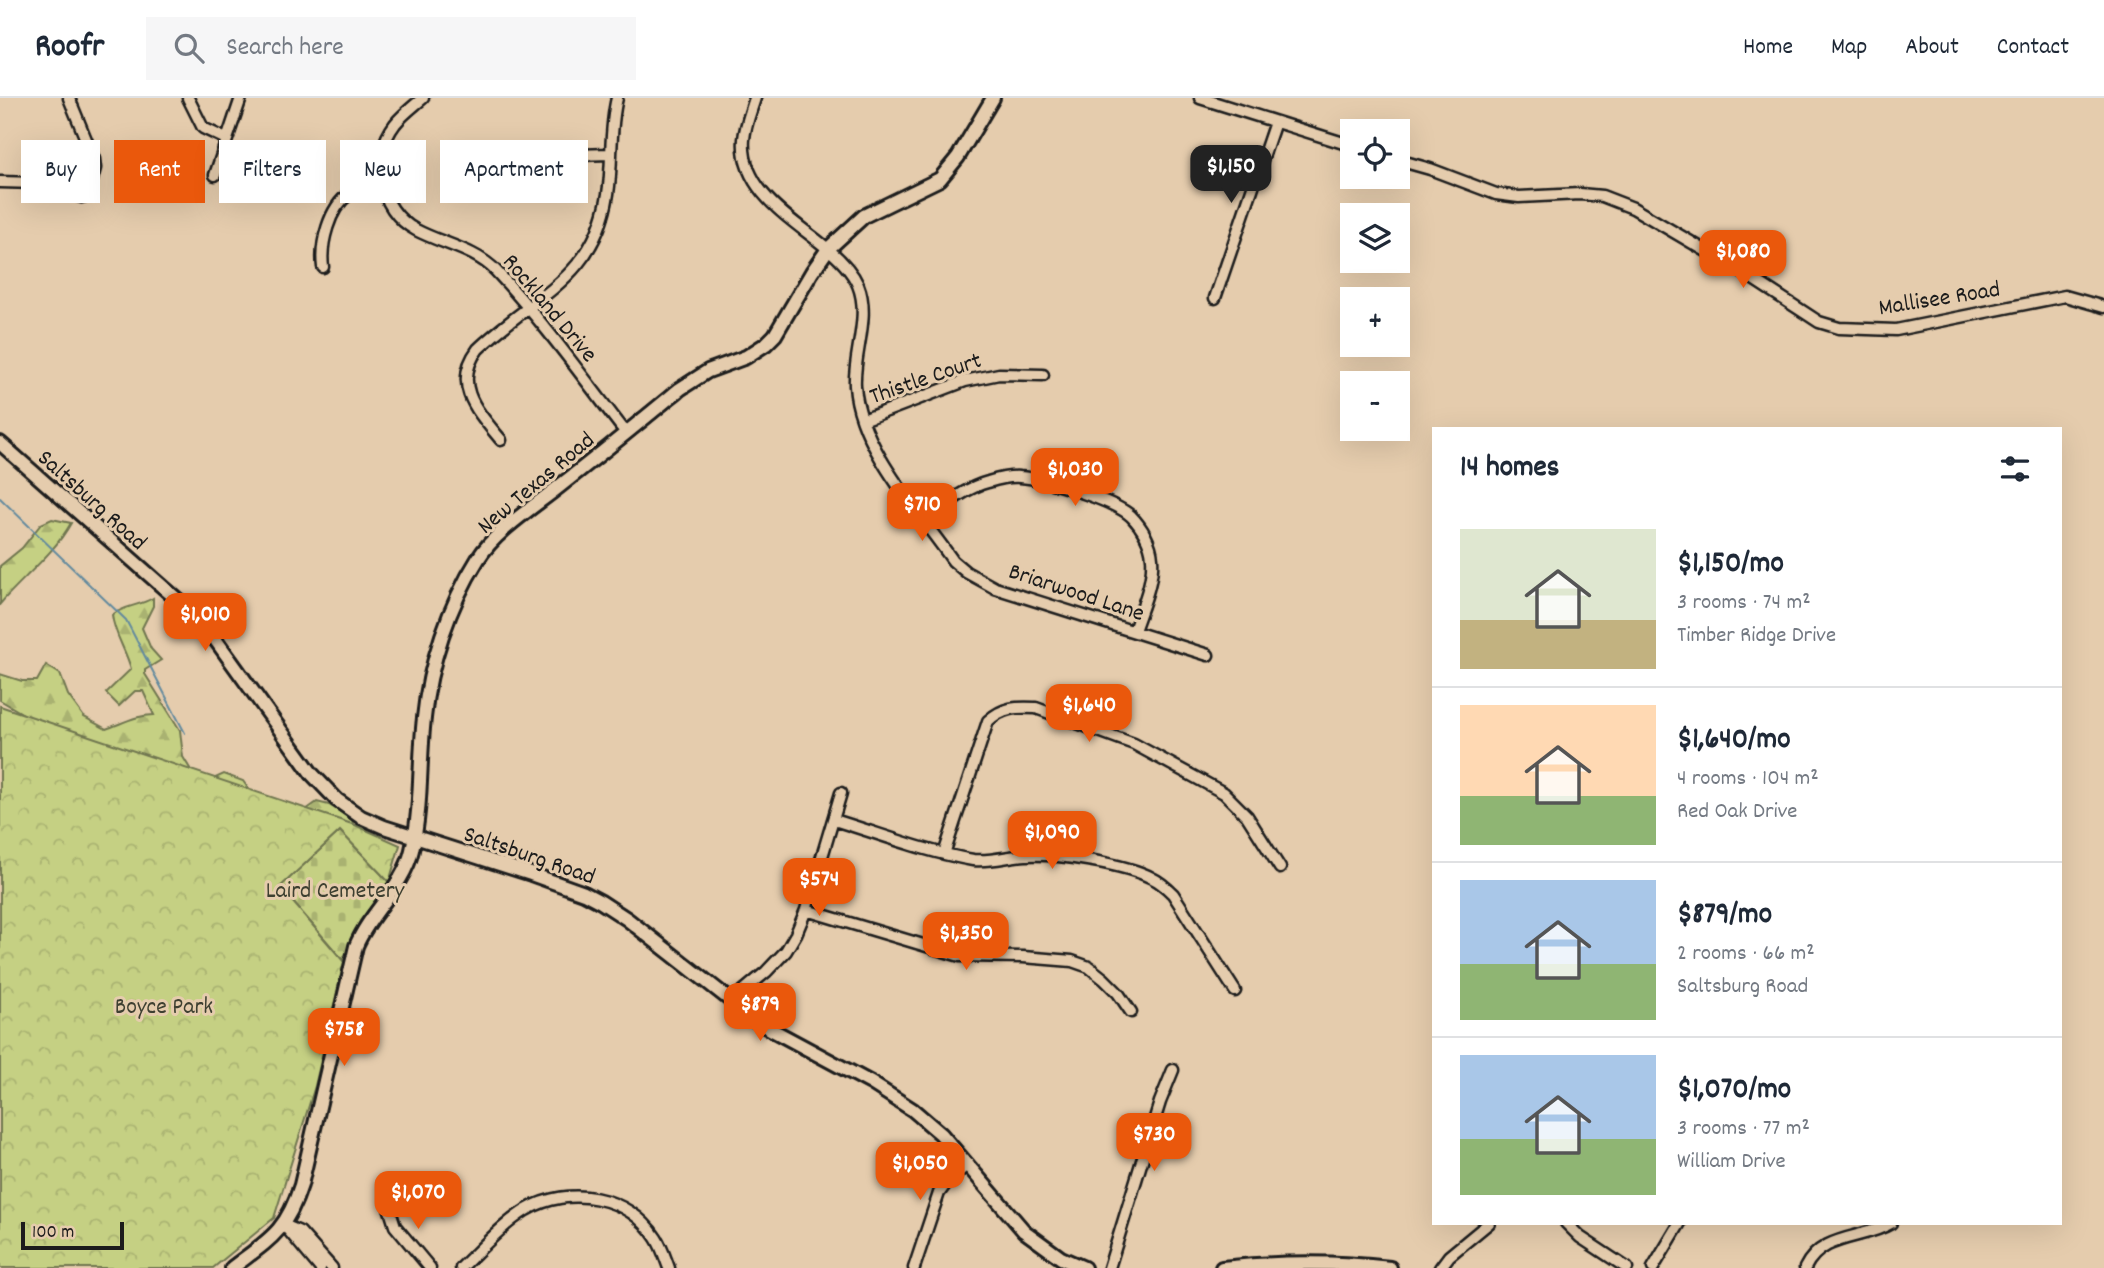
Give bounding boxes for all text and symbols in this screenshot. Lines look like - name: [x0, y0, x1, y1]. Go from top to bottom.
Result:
- search box: [146, 17, 636, 80]
- text: Roofr: [35, 25, 104, 72]
- icon: search: [170, 29, 208, 67]
- text: Search here: [226, 30, 344, 67]
- text: Home: [1743, 31, 1793, 65]
- text: Map: [1831, 31, 1867, 65]
- text: About: [1905, 31, 1959, 65]
- text: Contact: [1997, 31, 2069, 65]
- map controls: [1340, 119, 1410, 441]
- button: locate: [1340, 119, 1410, 189]
- chip: Buy: [21, 140, 100, 203]
- chip: Rent: [114, 140, 205, 203]
- chip: Filters: [219, 140, 326, 203]
- chip: New: [340, 140, 426, 203]
- chip: Apartment: [440, 140, 588, 203]
- pin: $1,150: [1174, 146, 1288, 205]
- text: $1,150: [1206, 151, 1256, 184]
- button: layers: [1340, 203, 1410, 273]
- pin: $1,080: [1686, 230, 1800, 290]
- text: $1,080: [1715, 236, 1771, 269]
- street label: Rockland Drive: [493, 247, 604, 371]
- street label: Mallisee Road: [1876, 274, 2003, 326]
- button: +: [1340, 287, 1410, 357]
- street label: Thistle Court: [865, 345, 987, 415]
- button: −: [1340, 371, 1410, 441]
- street label: New Texas Road: [471, 425, 603, 544]
- street label: Saltsburg Road: [29, 443, 153, 560]
- pin: $1,030: [1018, 448, 1132, 508]
- text: 14 homes: [1460, 448, 1559, 491]
- icon: filters: [1996, 450, 2034, 488]
- text: $1,030: [1047, 454, 1103, 487]
- pin: $710: [881, 484, 963, 543]
- text: $710: [903, 489, 941, 522]
- text: $1,150/mo: [1677, 544, 1784, 587]
- street label: Briarwood Lane: [1004, 556, 1148, 632]
- icon: home: [1516, 557, 1600, 641]
- text: 3 rooms · 74 m²: [1677, 587, 1811, 620]
- pin: $1,010: [148, 594, 262, 653]
- text: $1,010: [179, 599, 231, 632]
- text: Timber Ridge Drive: [1677, 620, 1836, 653]
- pin: $1,640: [1032, 684, 1146, 744]
- text: $1,640: [1062, 690, 1116, 723]
- text: $1,640/mo: [1677, 720, 1791, 763]
- icon: home: [1516, 733, 1600, 817]
- text: 4 rooms · 104 m²: [1677, 763, 1819, 796]
- text: Red Oak Drive: [1677, 796, 1797, 829]
- pin: $1,090: [995, 812, 1109, 871]
- text: $1,090: [1024, 817, 1080, 850]
- street label: Saltsburg Road: [459, 818, 599, 895]
- pin: $574: [778, 858, 860, 918]
- text: $574: [799, 864, 839, 897]
- park label: Laird Cemetery: [266, 875, 406, 909]
- text: $879/mo: [1677, 895, 1772, 938]
- icon: home: [1516, 908, 1600, 992]
- pin: $1,350: [909, 912, 1023, 972]
- text: $1,350: [939, 918, 993, 951]
- text: 2 rooms · 66 m²: [1677, 938, 1815, 971]
- text: Saltsburg Road: [1677, 971, 1808, 1004]
- pin: $879: [719, 984, 801, 1043]
- text: $879: [740, 989, 780, 1022]
- park label: Boyce Park: [115, 991, 213, 1025]
- pin: $758: [303, 1009, 385, 1068]
- text: $758: [324, 1014, 364, 1047]
- text: $1,070/mo: [1677, 1070, 1791, 1113]
- icon: home: [1516, 1083, 1600, 1167]
- text: 3 rooms · 77 m²: [1677, 1113, 1810, 1146]
- pin: $730: [1113, 1114, 1195, 1173]
- text: $730: [1132, 1119, 1176, 1152]
- pin: $1,050: [863, 1142, 977, 1202]
- text: William Drive: [1677, 1146, 1786, 1179]
- text: $1,050: [892, 1148, 948, 1181]
- pin: $1,070: [361, 1172, 475, 1231]
- text: $1,070: [391, 1177, 445, 1210]
- scale bar: [21, 1219, 124, 1251]
- text: 100 m: [32, 1220, 74, 1247]

